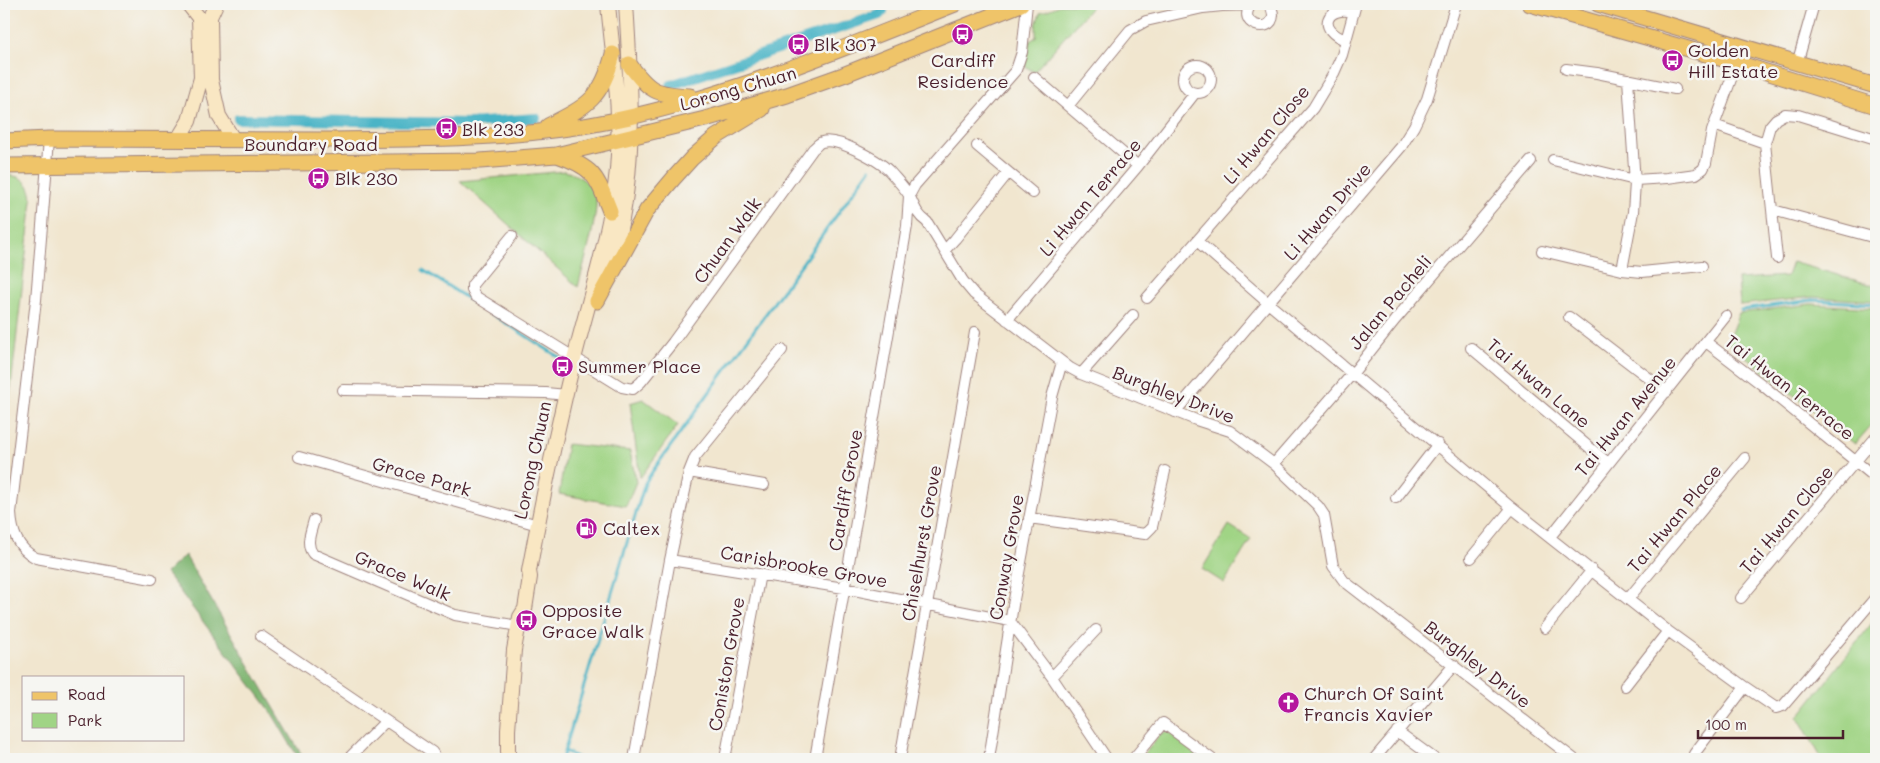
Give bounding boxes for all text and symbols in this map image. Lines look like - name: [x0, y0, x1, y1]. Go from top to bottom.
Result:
- bus stop icon: Cardiff Residence: [951, 23, 975, 47]
- bus stop icon: Blk 307: [786, 32, 810, 56]
- place label: Blk 307: [814, 32, 877, 56]
- place label: Golden Hill Estate: [1688, 38, 1778, 83]
- place label: Cardiff Residence: [917, 48, 1009, 93]
- bus stop icon: Golden Hill Estate: [1660, 48, 1684, 72]
- street label: Lorong Chuan: [677, 60, 799, 116]
- street label: Li Hwan Close: [1217, 79, 1315, 189]
- bus stop icon: Blk 233: [434, 117, 458, 141]
- place label: Blk 233: [462, 117, 524, 141]
- street label: Boundary Road: [244, 132, 378, 156]
- street label: Li Hwan Terrace: [1034, 133, 1146, 261]
- street label: Li Hwan Drive: [1278, 157, 1376, 265]
- bus stop icon: Blk 230: [307, 166, 331, 190]
- place label: Blk 230: [335, 166, 398, 190]
- street label: Chuan Walk: [688, 192, 766, 288]
- street label: Jalan Pacheli: [1343, 250, 1437, 354]
- street label: Tai Hwan Terrace: [1720, 329, 1860, 445]
- street label: Tai Hwan Lane: [1482, 333, 1596, 433]
- street label: Tai Hwan Avenue: [1569, 351, 1681, 481]
- bus stop icon: Summer Place: [550, 354, 574, 378]
- place label: Summer Place: [578, 354, 701, 378]
- street label: Burghley Drive: [1109, 360, 1239, 428]
- street label: Lorong Chuan: [508, 399, 556, 521]
- street label: Cardiff Grove: [822, 427, 868, 553]
- street label: Grace Park: [370, 450, 474, 502]
- street label: Tai Hwan Place: [1622, 459, 1726, 577]
- street label: Tai Hwan Close: [1734, 460, 1838, 578]
- street label: Chiselhurst Grove: [895, 463, 947, 623]
- street label: Conway Grove: [983, 492, 1029, 622]
- fuel station icon: Caltex: [575, 516, 599, 540]
- place label: Caltex: [603, 516, 660, 540]
- street label: Carisbrooke Grove: [719, 539, 889, 593]
- street label: Grace Walk: [351, 544, 455, 606]
- street label: Coniston Grove: [702, 595, 750, 733]
- place label: Opposite Grace Walk: [542, 598, 644, 643]
- bus stop icon: Opposite Grace Walk: [514, 608, 538, 632]
- street label: Burghley Drive: [1420, 615, 1536, 713]
- legend: [22, 676, 185, 740]
- place label: Church Of Saint Francis Xavier: [1304, 681, 1444, 726]
- text: Road: [68, 684, 105, 704]
- church icon: Church Of Saint Francis Xavier: [1276, 691, 1300, 715]
- scale bar: [1698, 708, 1842, 740]
- text: Park: [68, 710, 102, 730]
- text: 100 m: [1705, 714, 1747, 734]

